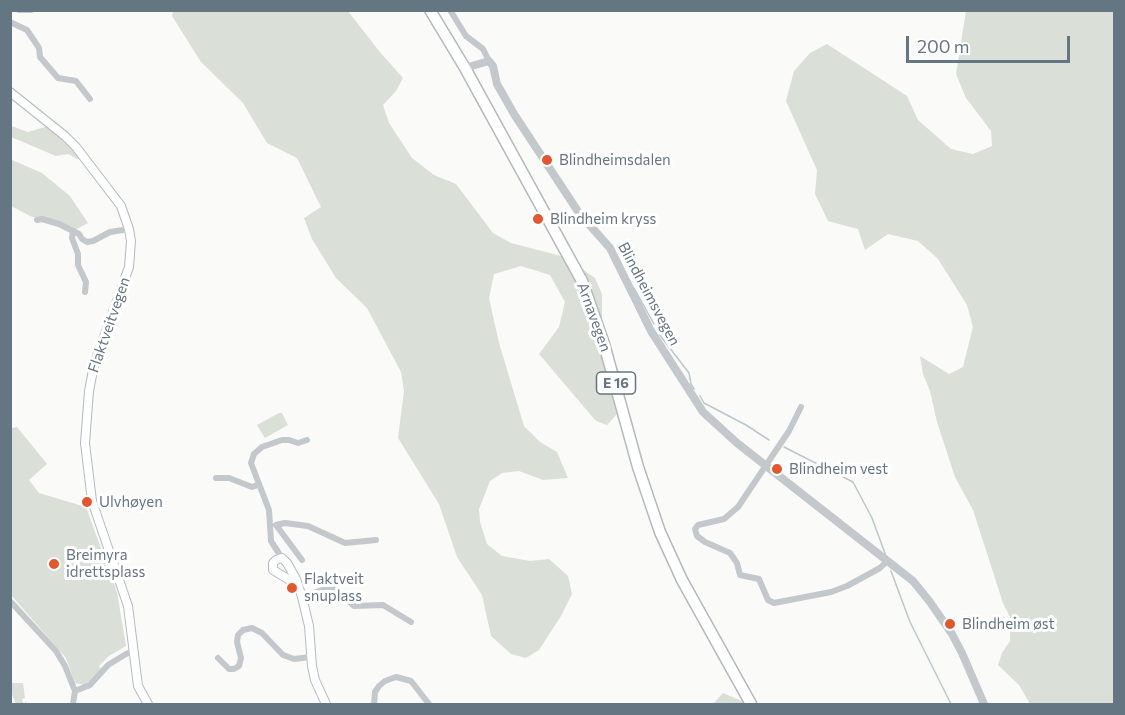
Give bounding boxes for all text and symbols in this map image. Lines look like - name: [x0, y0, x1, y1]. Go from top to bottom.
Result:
- scale bar: [909, 24, 1072, 62]
- text: 200 m: [917, 35, 970, 57]
- place label: Blindheimsdalen: [559, 151, 671, 169]
- marker: Blindheimsdalen: [540, 153, 554, 167]
- place label: Blindheim kryss: [550, 210, 656, 228]
- marker: Blindheim kryss: [531, 212, 545, 226]
- street label: Blindheimsvegen: [614, 239, 684, 349]
- street label: Flaktveitvegen: [84, 275, 134, 375]
- street label: Arnavegen: [573, 280, 615, 354]
- road number: E 16: [596, 372, 636, 394]
- place label: Blindheim vest: [789, 460, 888, 478]
- marker: Blindheim vest: [770, 462, 784, 476]
- place label: Ulvhøyen: [99, 493, 163, 511]
- marker: Ulvhøyen: [80, 495, 94, 509]
- place label: Breimyra idrettsplass: [66, 546, 145, 581]
- marker: Breimyra idrettsplass: [47, 557, 61, 571]
- place label: Flaktveit snuplass: [304, 570, 364, 605]
- marker: Flaktveit snuplass: [285, 581, 299, 595]
- place label: Blindheim øst: [962, 615, 1055, 633]
- marker: Blindheim øst: [943, 617, 957, 631]

